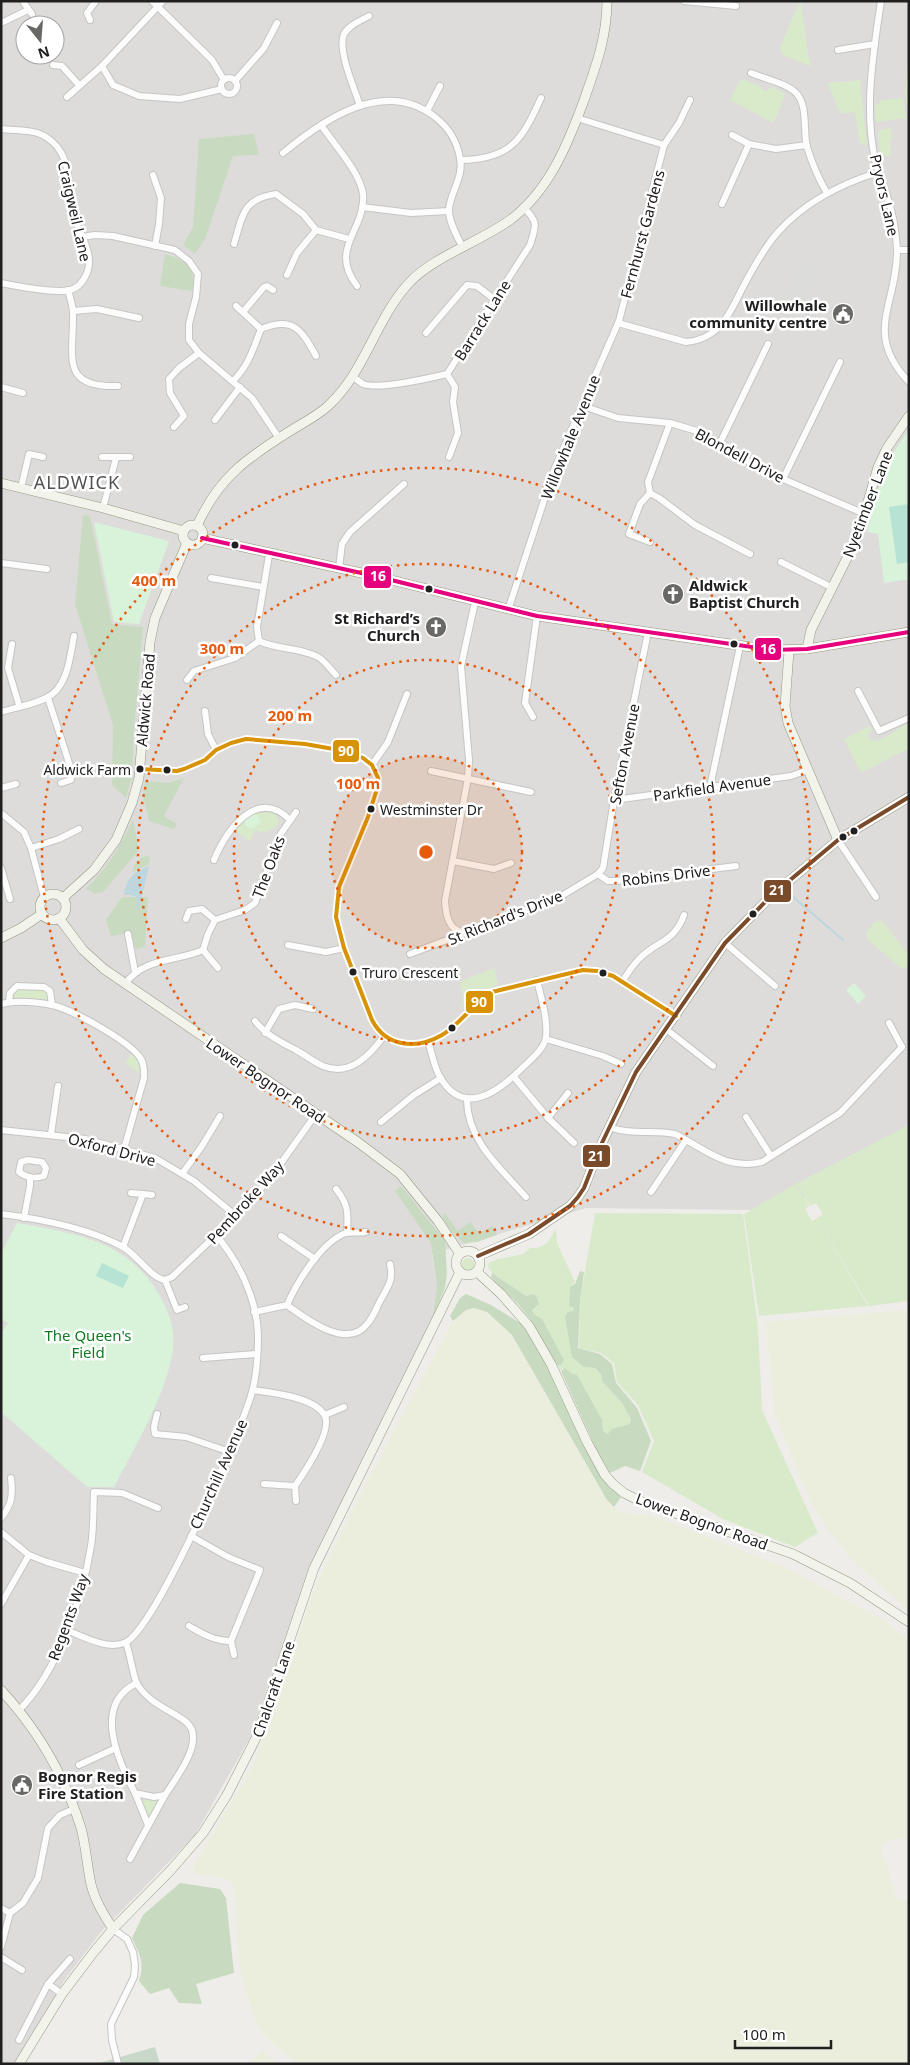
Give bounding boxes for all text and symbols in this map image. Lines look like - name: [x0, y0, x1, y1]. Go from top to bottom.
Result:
- north arrow: [15, 15, 65, 65]
- text: N: [36, 42, 52, 64]
- street label: Pryors Lane: [866, 152, 904, 238]
- street label: Craigweil Lane: [54, 159, 96, 263]
- street label: Fernhurst Gardens: [615, 168, 669, 300]
- street label: Barrack Lane: [449, 276, 515, 364]
- place label: Willowhale community centre: [689, 295, 827, 332]
- public building icon: Willowhale community centre: [831, 302, 855, 326]
- street label: Willowhale Avenue: [536, 372, 604, 502]
- street label: Blondell Drive: [692, 423, 788, 487]
- street label: Nyetimber Lane: [837, 448, 897, 560]
- district label: ALDWICK: [34, 470, 120, 494]
- unlabelled marker: [230, 540, 240, 550]
- line badge: 16: [363, 565, 392, 589]
- text: 16: [370, 566, 386, 585]
- text: 400 m: [132, 570, 176, 590]
- place label: Aldwick Baptist Church: [689, 575, 799, 612]
- church icon: Aldwick Baptist Church: [661, 582, 685, 606]
- unlabelled marker: [424, 584, 434, 594]
- place label: St Richard’s Church: [334, 608, 420, 645]
- church icon: St Richard’s Church: [424, 615, 448, 639]
- line badge: 16: [754, 637, 782, 661]
- text: 300 m: [200, 638, 244, 658]
- unlabelled marker: [729, 639, 739, 649]
- text: 16: [760, 639, 776, 658]
- street label: Aldwick Road: [131, 653, 159, 747]
- street label: Sefton Avenue: [604, 702, 644, 806]
- text: 200 m: [268, 705, 312, 725]
- line badge: 90: [332, 739, 360, 763]
- text: 90: [338, 741, 354, 760]
- place label: Aldwick Farm: [43, 760, 131, 779]
- marker: Aldwick Farm: [135, 764, 145, 774]
- unlabelled marker: [162, 765, 172, 775]
- street label: Parkfield Avenue: [652, 769, 772, 805]
- text: 100 m: [336, 773, 380, 793]
- place label: Westminster Dr: [380, 800, 483, 819]
- marker: Westminster Dr: [366, 804, 376, 814]
- unlabelled marker: [849, 826, 859, 836]
- unlabelled marker: [838, 832, 848, 842]
- street label: The Oaks: [247, 833, 289, 901]
- centre of rings: [417, 843, 435, 861]
- street label: Robins Drive: [621, 860, 711, 890]
- line badge: 21: [763, 879, 792, 903]
- text: 21: [769, 880, 785, 899]
- street label: St Richard's Drive: [445, 885, 565, 949]
- unlabelled marker: [748, 909, 758, 919]
- place label: Truro Crescent: [362, 963, 458, 982]
- marker: Truro Crescent: [348, 967, 358, 977]
- unlabelled marker: [598, 968, 608, 978]
- line badge: 90: [465, 990, 494, 1014]
- text: 90: [471, 992, 487, 1011]
- unlabelled marker: [447, 1023, 457, 1033]
- street label: Lower Bognor Road: [203, 1033, 329, 1127]
- street label: Oxford Drive: [66, 1128, 158, 1170]
- line badge: 21: [582, 1144, 611, 1168]
- text: 21: [588, 1146, 604, 1165]
- street label: Pembroke Way: [202, 1156, 288, 1248]
- park label: The Queen's Field: [44, 1325, 132, 1362]
- street label: Churchill Avenue: [185, 1416, 251, 1532]
- street label: Lower Bognor Road: [633, 1488, 771, 1554]
- street label: Regents Way: [43, 1571, 93, 1663]
- street label: Chalcraft Lane: [247, 1638, 299, 1740]
- place label: Bognor Regis Fire Station: [38, 1766, 137, 1803]
- public building icon: Bognor Regis Fire Station: [10, 1773, 34, 1797]
- scale bar: [735, 2018, 831, 2050]
- text: 100 m: [742, 2024, 786, 2044]

